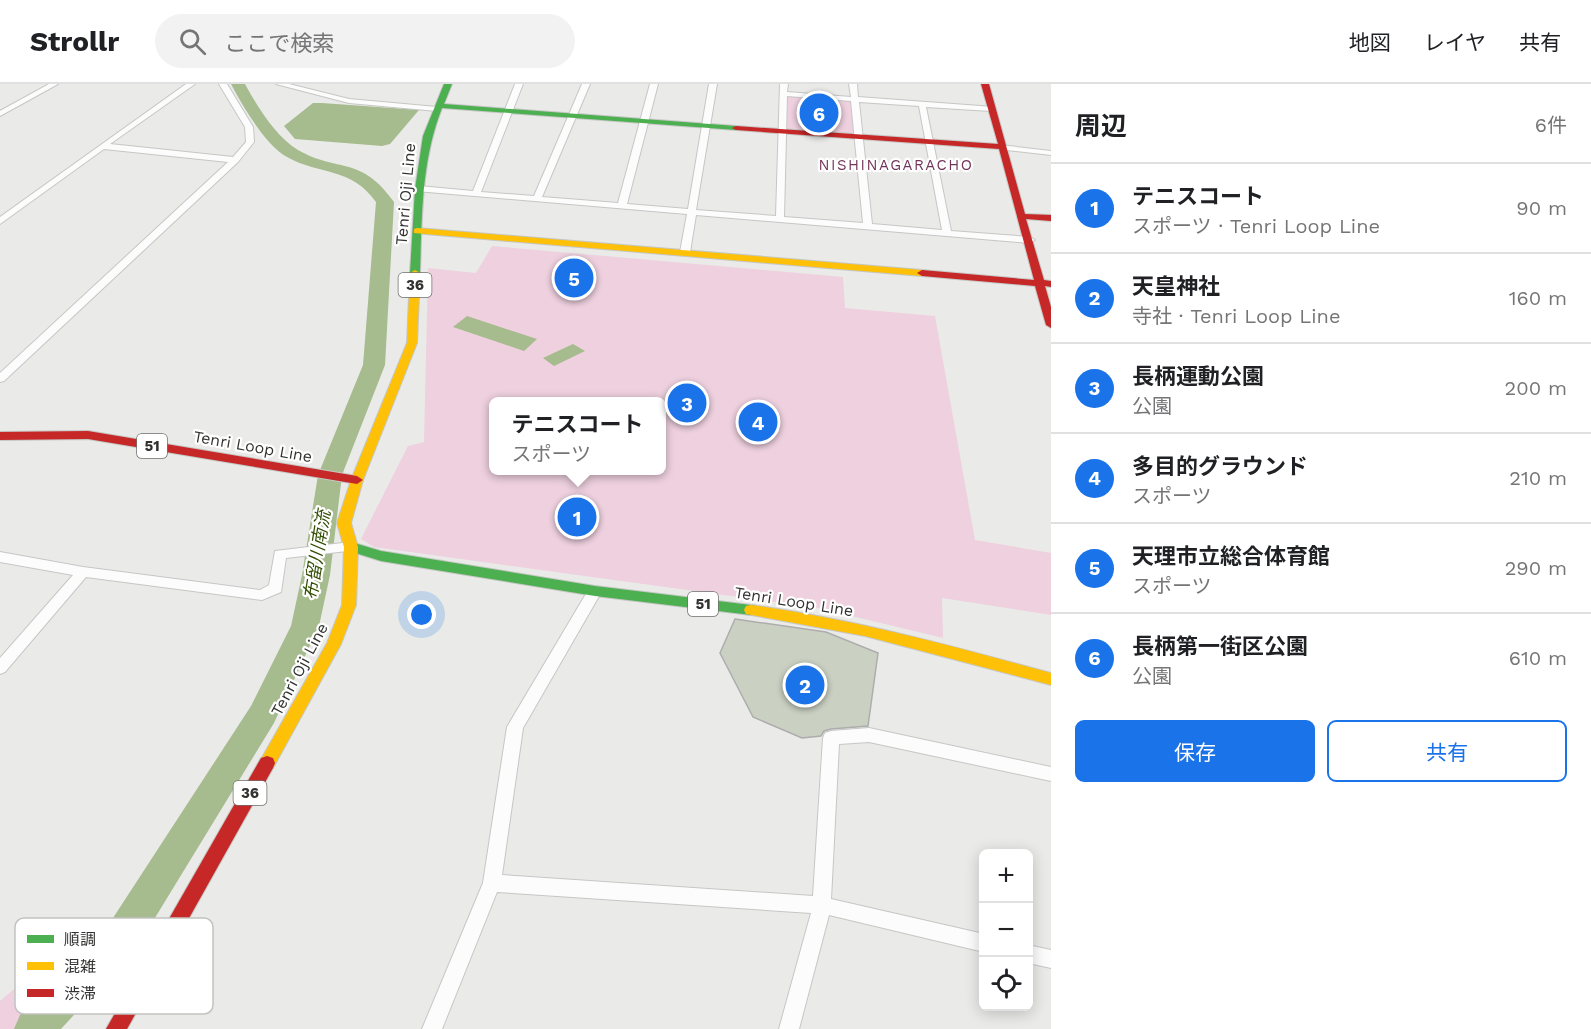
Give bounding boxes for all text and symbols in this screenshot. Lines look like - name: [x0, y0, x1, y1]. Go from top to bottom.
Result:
- search box: [155, 14, 575, 68]
- text: Strollr: [30, 25, 119, 58]
- icon: search: [176, 25, 209, 58]
- text: 地図: [1349, 30, 1391, 55]
- text: レイヤ: [1424, 30, 1486, 55]
- text: 共有: [1519, 30, 1561, 55]
- text: ここで検索: [224, 31, 334, 56]
- pin: 6: [800, 90, 838, 135]
- text: 周辺: [1075, 111, 1127, 141]
- text: 6件: [1535, 113, 1567, 137]
- street label: Tenri Oji Line: [392, 142, 419, 246]
- district label: NISHINAGARACHO: [819, 156, 973, 174]
- text: テニスコート: [1132, 184, 1264, 209]
- text: 1: [1090, 196, 1099, 220]
- text: 90 m: [1516, 196, 1567, 220]
- text: スポーツ · Tenri Loop Line: [1132, 214, 1380, 238]
- pin: 5: [554, 256, 594, 300]
- road number: 36: [398, 273, 432, 297]
- text: 天皇神社: [1132, 274, 1220, 299]
- text: 2: [1089, 286, 1100, 310]
- text: 160 m: [1509, 286, 1567, 310]
- text: 寺社 · Tenri Loop Line: [1132, 304, 1340, 328]
- text: 長柄運動公園: [1132, 364, 1264, 389]
- text: 3: [1089, 376, 1100, 400]
- text: 200 m: [1505, 376, 1567, 400]
- pin: 3: [668, 380, 706, 426]
- text: 公園: [1132, 394, 1172, 418]
- popup: [489, 397, 666, 475]
- pin: 4: [738, 400, 777, 444]
- text: テニスコート: [511, 412, 644, 437]
- street label: Tenri Loop Line: [192, 427, 314, 466]
- road number: 51: [137, 434, 167, 458]
- text: スポーツ: [511, 442, 591, 466]
- text: 多目的グラウンド: [1132, 454, 1308, 479]
- text: 4: [1088, 466, 1101, 490]
- text: 210 m: [1509, 466, 1567, 490]
- text: スポーツ: [1132, 484, 1212, 508]
- pin: 1: [558, 494, 596, 540]
- water label: 布留川南流: [299, 506, 334, 601]
- text: 天理市立総合体育館: [1132, 544, 1330, 569]
- text: 5: [1089, 556, 1100, 580]
- text: 290 m: [1505, 556, 1567, 580]
- text: スポーツ: [1132, 574, 1212, 598]
- street label: Tenri Loop Line: [733, 583, 855, 620]
- road number: 51: [688, 592, 718, 616]
- your location: [407, 600, 436, 629]
- street label: Tenri Oji Line: [267, 620, 332, 719]
- text: 長柄第一街区公園: [1132, 634, 1308, 659]
- text: 6: [1088, 646, 1101, 670]
- text: 610 m: [1509, 646, 1567, 670]
- pin: 2: [786, 662, 824, 708]
- text: 公園: [1132, 664, 1172, 688]
- button: 保存: [1075, 720, 1315, 782]
- button: 共有: [1327, 720, 1567, 782]
- road number: 36: [234, 781, 266, 805]
- map controls: [979, 849, 1033, 1011]
- button: +: [979, 849, 1033, 903]
- button: −: [979, 903, 1033, 957]
- legend: [15, 918, 213, 1014]
- text: 順調: [64, 930, 96, 949]
- text: 混雑: [64, 957, 96, 976]
- button: locate: [979, 957, 1033, 1011]
- text: 渋滞: [64, 984, 96, 1003]

